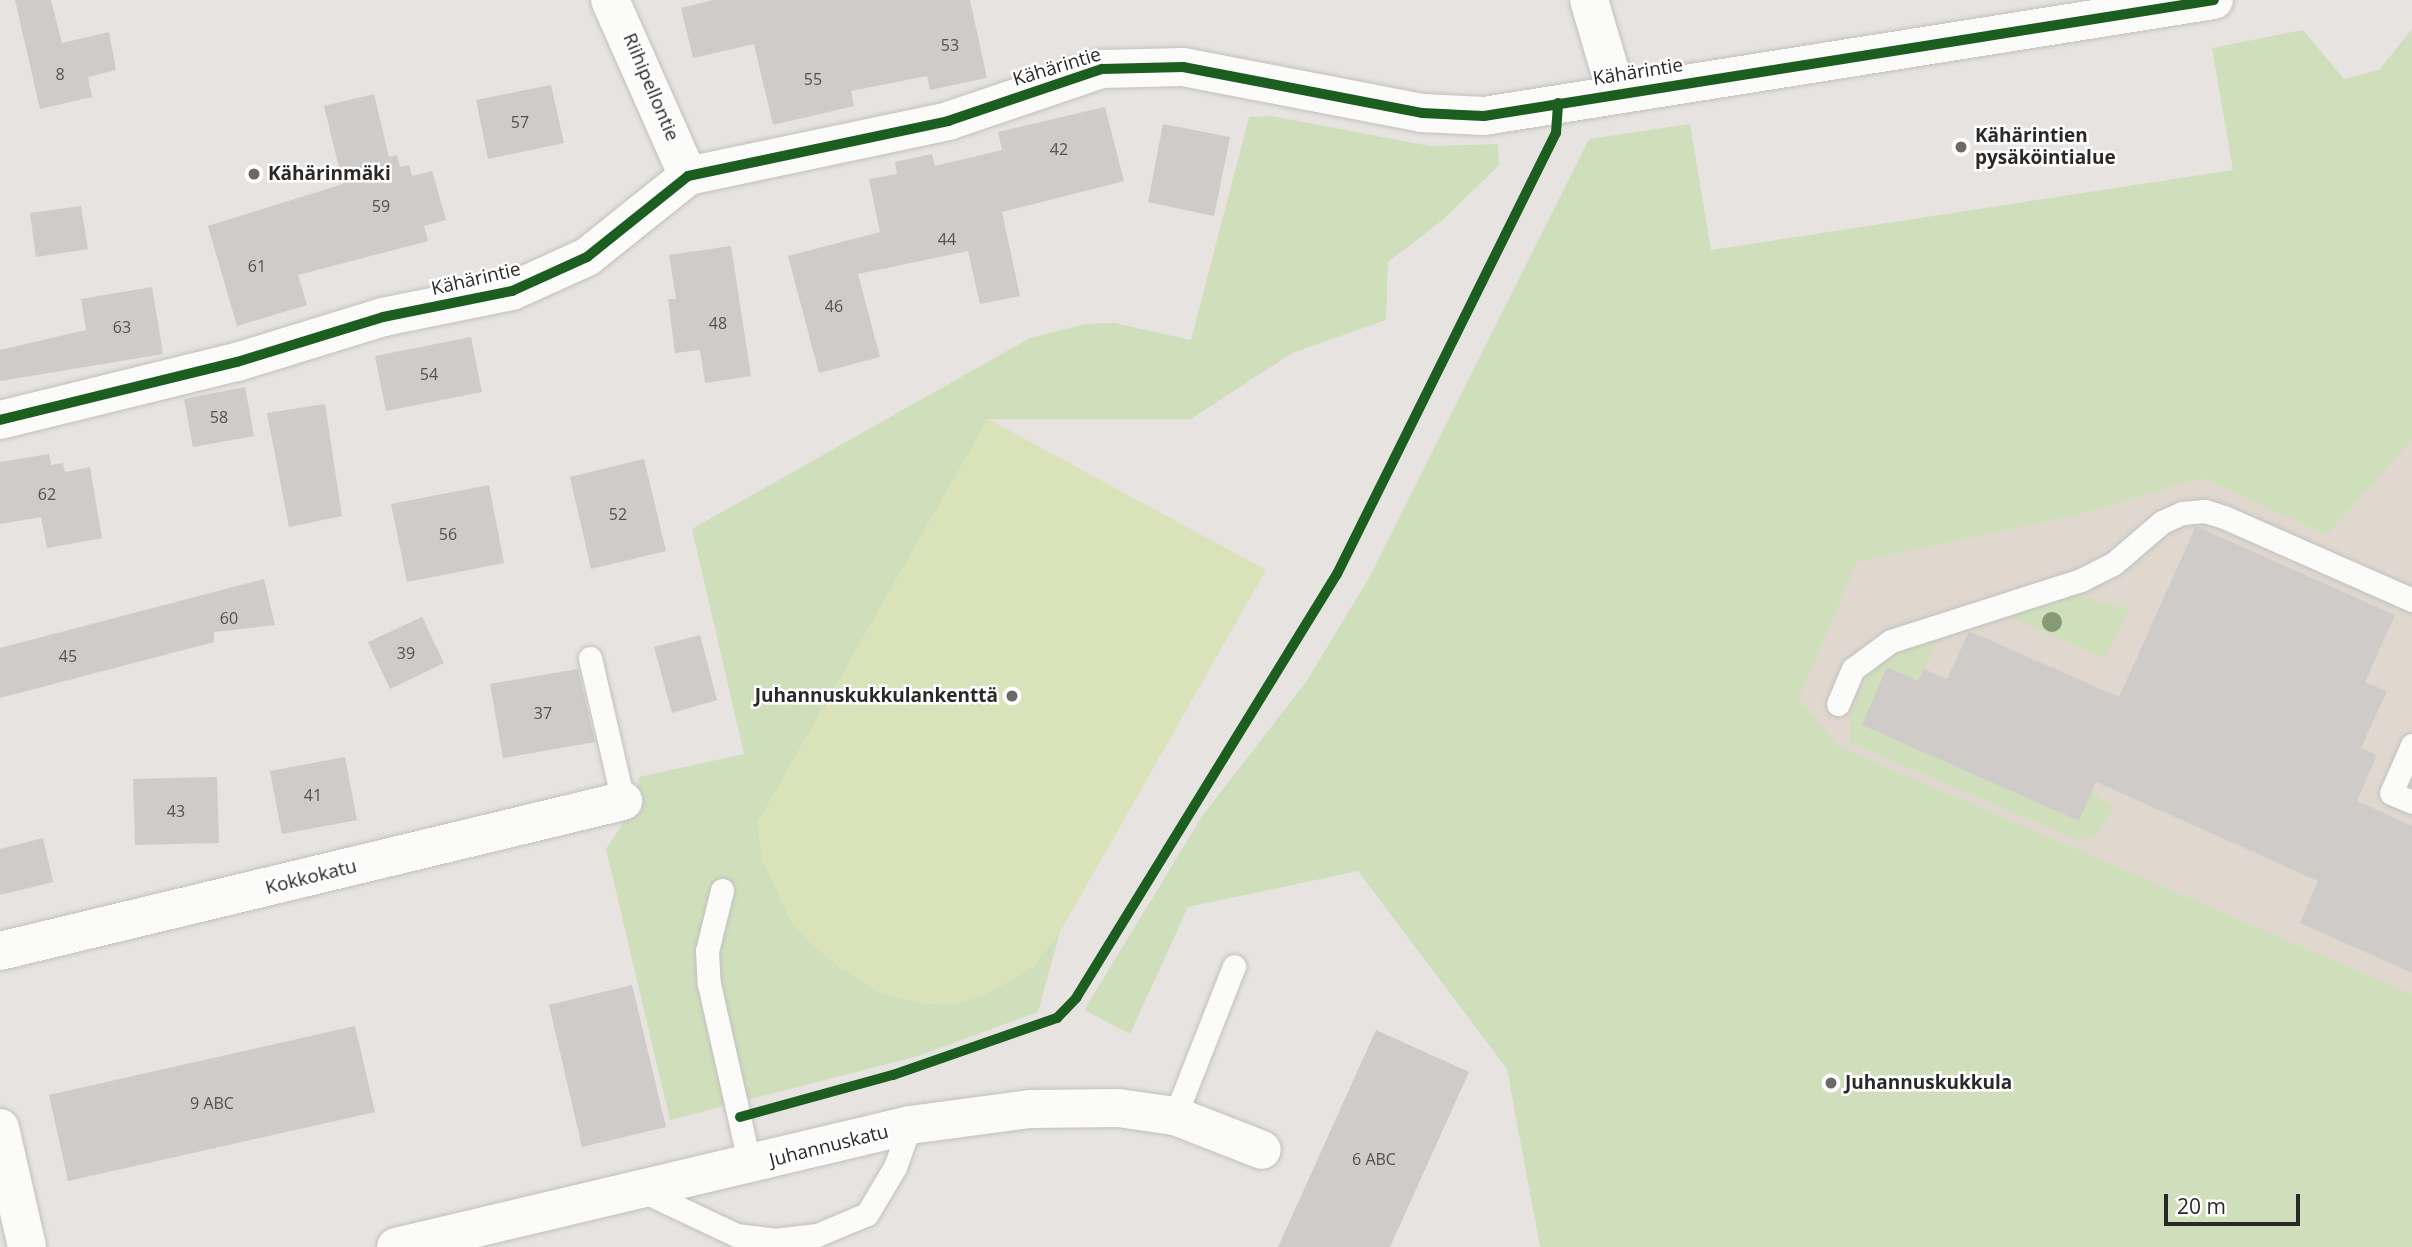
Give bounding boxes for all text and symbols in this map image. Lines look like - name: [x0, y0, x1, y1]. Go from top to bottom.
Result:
- street label: Riihipellontie: [618, 30, 684, 144]
- house number: 53: [941, 35, 959, 55]
- street label: Kähärintie: [1010, 43, 1104, 91]
- street label: Kähärintie: [1591, 54, 1685, 90]
- house number: 8: [55, 64, 65, 84]
- house number: 55: [804, 69, 822, 89]
- house number: 57: [511, 112, 529, 132]
- place label: Kähärintien pysäköintialue: [1975, 125, 2116, 169]
- house number: 42: [1050, 139, 1068, 159]
- marker: Kähärintien pysäköintialue: [1953, 139, 1969, 155]
- place label: Kähärinmäki: [268, 163, 391, 185]
- marker: Kähärinmäki: [246, 166, 262, 182]
- house number: 59: [372, 196, 390, 216]
- house number: 44: [938, 229, 956, 249]
- house number: 61: [248, 256, 266, 276]
- street label: Kähärintie: [429, 258, 523, 300]
- house number: 46: [825, 296, 843, 316]
- house number: 48: [709, 313, 727, 333]
- house number: 63: [113, 317, 131, 337]
- house number: 54: [420, 364, 438, 384]
- house number: 58: [210, 407, 228, 427]
- house number: 62: [38, 484, 56, 504]
- house number: 52: [609, 504, 627, 524]
- house number: 56: [439, 524, 457, 544]
- house number: 60: [220, 608, 238, 628]
- house number: 39: [397, 643, 415, 663]
- house number: 45: [59, 646, 77, 666]
- place label: Juhannuskukkulankenttä: [755, 685, 998, 707]
- marker: Juhannuskukkulankenttä: [1004, 688, 1020, 704]
- house number: 37: [534, 703, 552, 723]
- house number: 41: [304, 785, 322, 805]
- house number: 43: [167, 801, 185, 821]
- street label: Kokkokatu: [263, 855, 359, 899]
- place label: Juhannuskukkula: [1845, 1072, 2012, 1094]
- marker: Juhannuskukkula: [1823, 1075, 1839, 1091]
- house number: 9 ABC: [190, 1093, 234, 1113]
- street label: Juhannuskatu: [767, 1120, 891, 1172]
- house number: 6 ABC: [1352, 1149, 1396, 1169]
- scale bar: [2167, 1180, 2304, 1224]
- text: 20 m: [2177, 1192, 2226, 1220]

